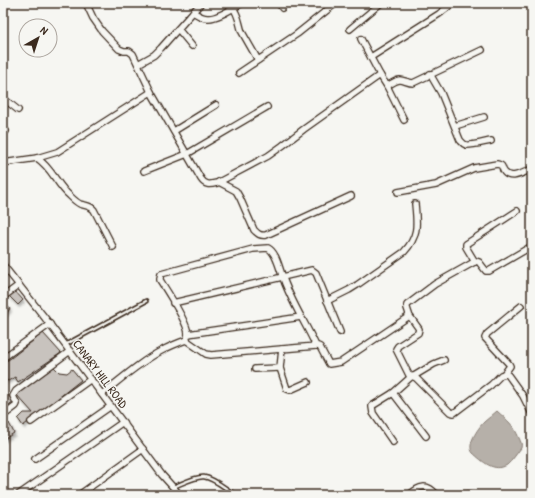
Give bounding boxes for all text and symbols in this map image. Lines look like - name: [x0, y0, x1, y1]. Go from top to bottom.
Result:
- north arrow: [18, 18, 58, 58]
- text: N: [38, 23, 51, 38]
- street label: CANARY HILL ROAD: [69, 336, 132, 412]

